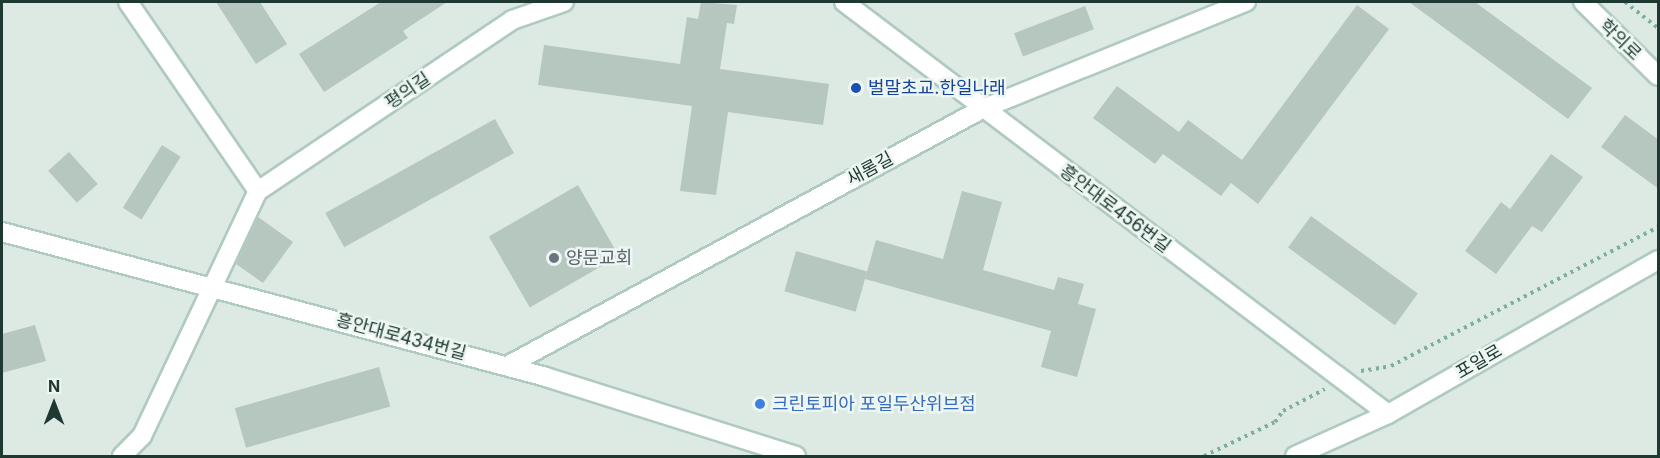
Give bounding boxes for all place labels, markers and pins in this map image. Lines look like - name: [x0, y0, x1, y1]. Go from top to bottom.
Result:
- place label: 벌말초교.한일나래: [868, 77, 1006, 99]
- marker: 벌말초교.한일나래: [849, 81, 863, 95]
- place label: 양문교회: [566, 247, 632, 269]
- marker: 양문교회: [547, 251, 561, 265]
- place label: 크린토피아 포일두산위브점: [772, 393, 976, 415]
- marker: 크린토피아 포일두산위브점: [753, 397, 767, 411]

